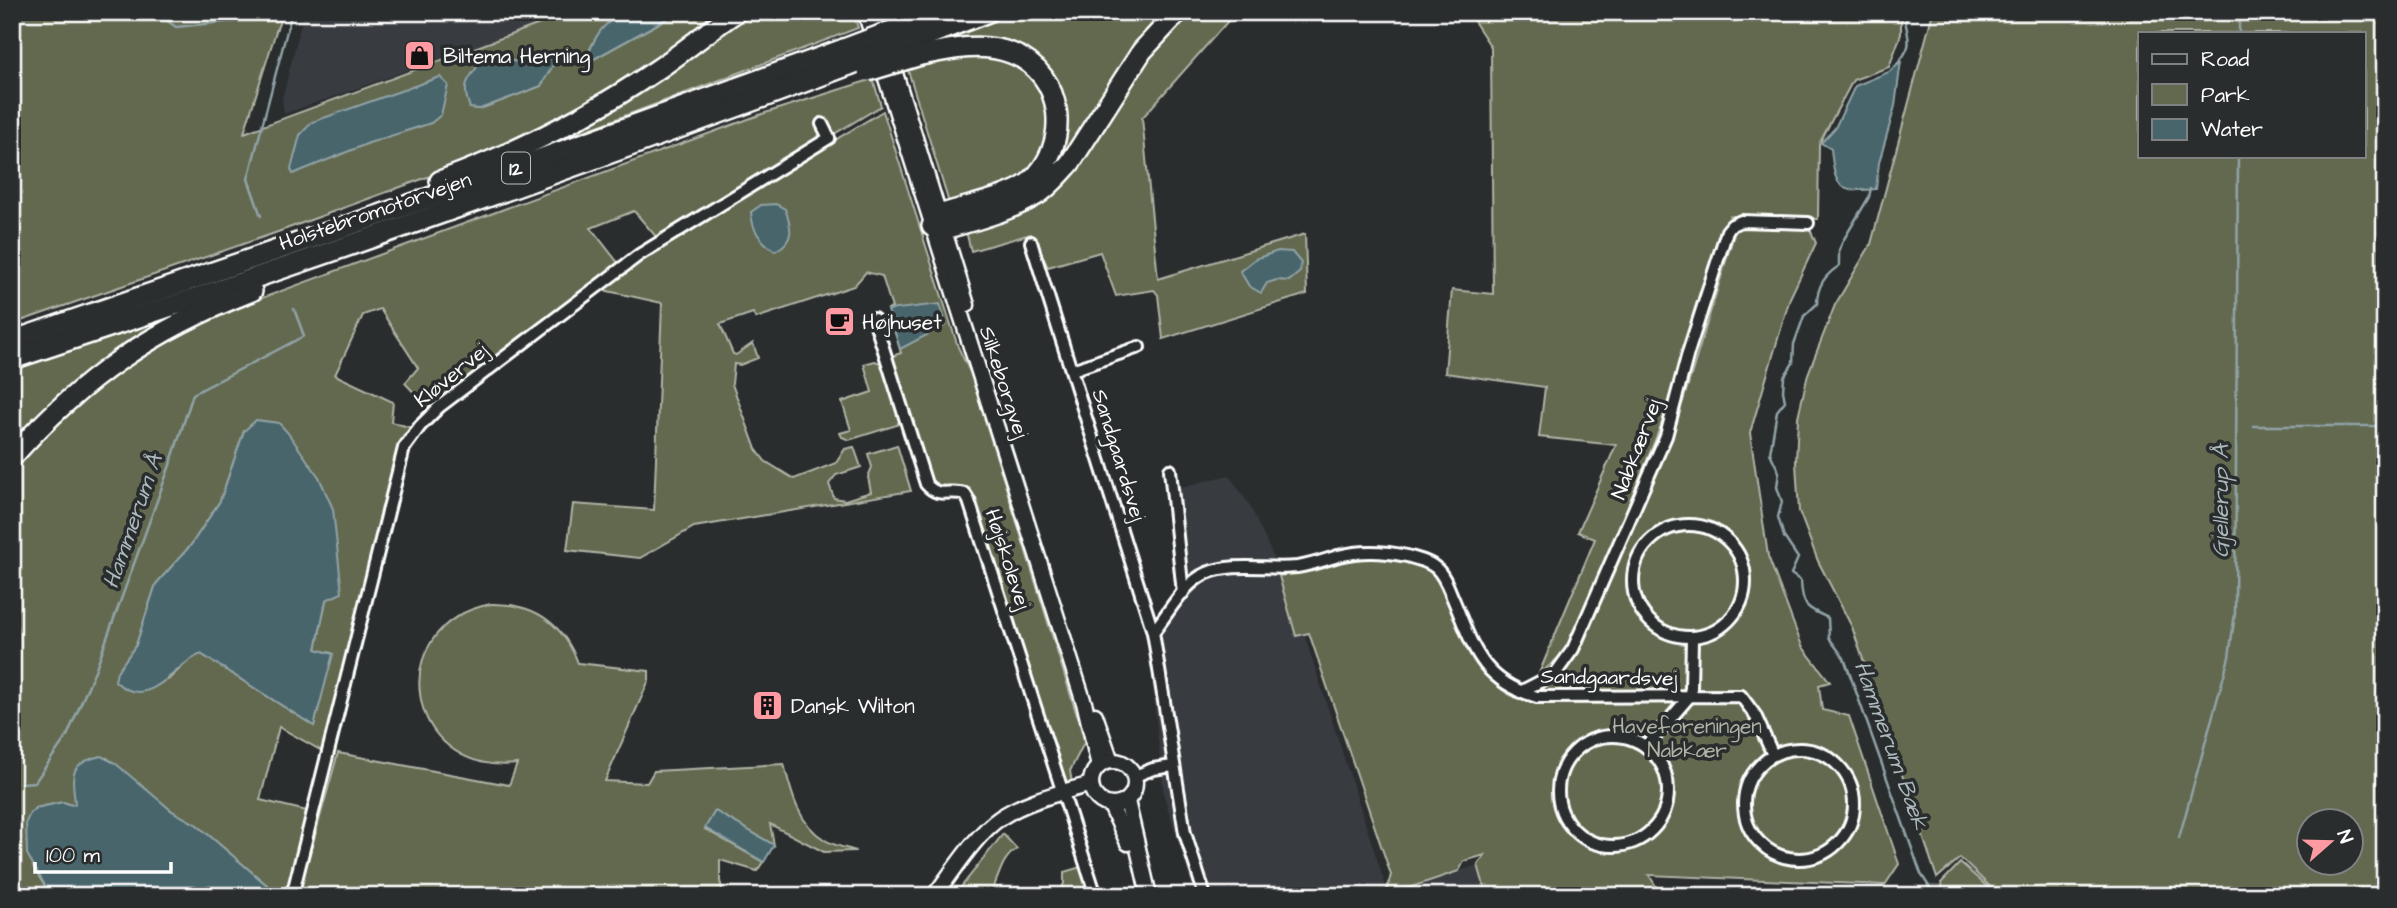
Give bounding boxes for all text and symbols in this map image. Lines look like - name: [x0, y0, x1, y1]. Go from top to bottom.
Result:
- legend: [2138, 32, 2366, 158]
- shop icon: Biltema Herning: [403, 39, 437, 73]
- place label: Biltema Herning: [443, 42, 591, 73]
- text: Road: [2201, 45, 2249, 74]
- text: Park: [2201, 81, 2250, 110]
- text: Water: [2201, 115, 2263, 144]
- road number: 12: [502, 152, 530, 184]
- street label: Holstebromotorvejen: [275, 165, 475, 258]
- cafe icon: Højhuset: [822, 305, 856, 339]
- place label: Højhuset: [862, 308, 942, 337]
- street label: Silkeborgvej: [970, 322, 1035, 443]
- street label: Kløvervej: [408, 336, 495, 414]
- street label: Sandgaardsvej: [1083, 386, 1152, 525]
- street label: Nabkærvej: [1604, 394, 1669, 504]
- water label: Gjellerup Å: [2205, 442, 2237, 558]
- water label: Hammerum Å: [95, 448, 172, 593]
- street label: Højskolevej: [978, 505, 1037, 613]
- water label: Hammerum Bæk: [1846, 657, 1937, 835]
- street label: Sandgaardsvej: [1540, 662, 1678, 695]
- building icon: Dansk Wilton: [751, 689, 785, 723]
- place label: Dansk Wilton: [791, 692, 915, 721]
- park label: Haveforeningen Nabkær: [1612, 712, 1762, 765]
- north arrow: [2296, 806, 2366, 876]
- text: N: [2330, 826, 2359, 847]
- scale bar: [35, 831, 172, 875]
- text: 100 m: [46, 841, 101, 870]

